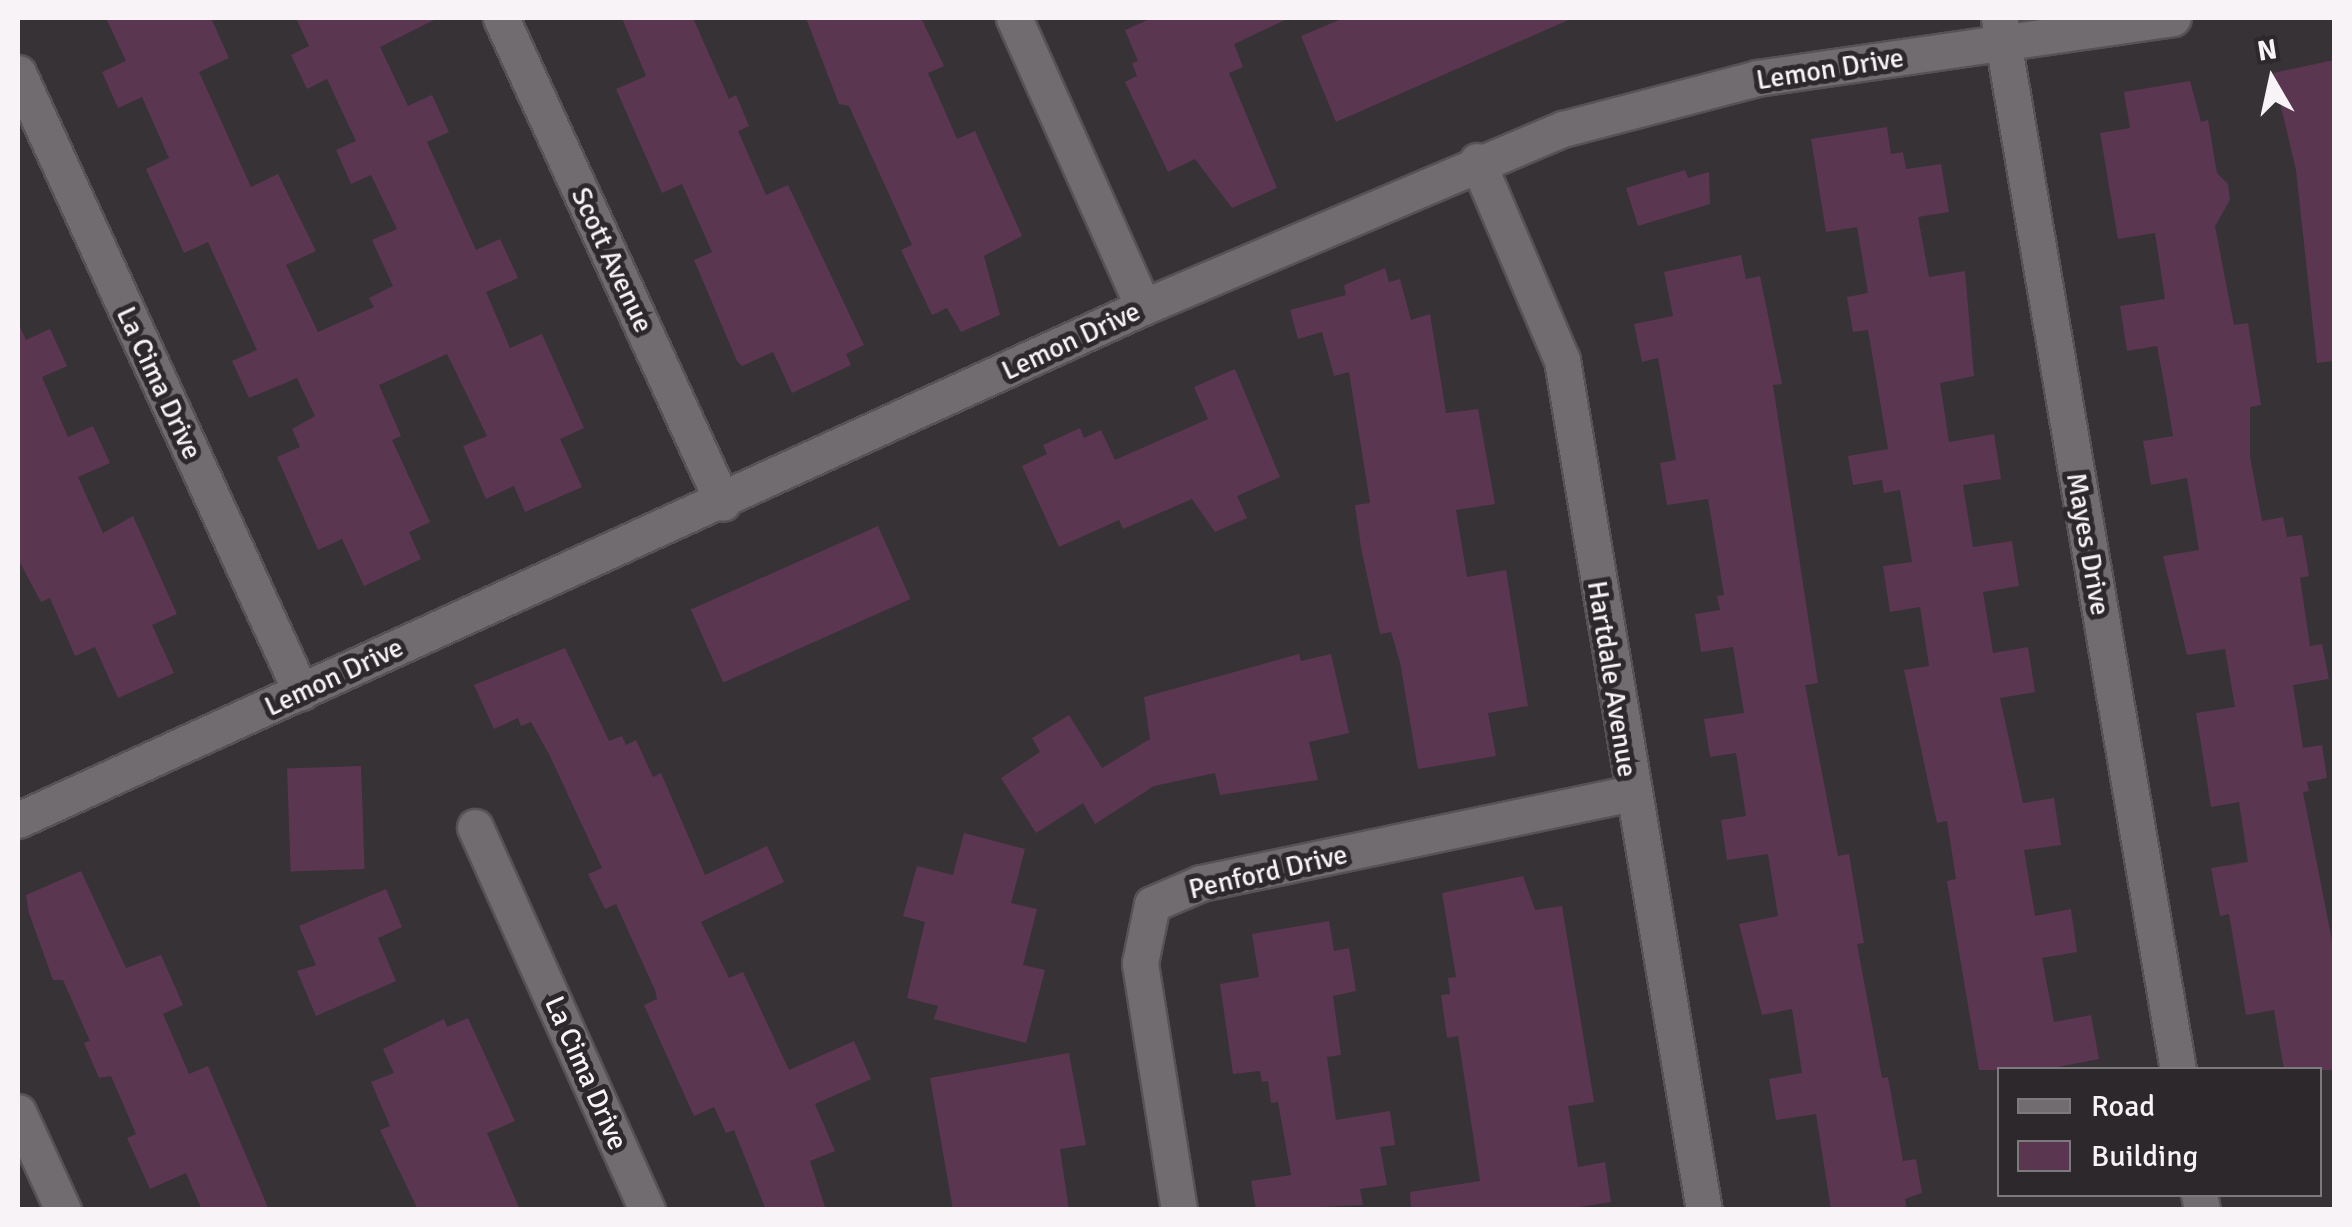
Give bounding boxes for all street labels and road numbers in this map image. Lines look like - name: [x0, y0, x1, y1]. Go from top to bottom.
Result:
- street label: Lemon Drive: [1754, 41, 1906, 97]
- street label: Scott Avenue: [564, 182, 660, 338]
- street label: Lemon Drive: [996, 294, 1146, 388]
- street label: La Cima Drive: [109, 301, 209, 465]
- street label: Mayes Drive: [2059, 470, 2117, 618]
- street label: Hartdale Avenue: [1580, 578, 1644, 780]
- street label: Lemon Drive: [259, 630, 409, 724]
- street label: Penford Drive: [1185, 837, 1351, 907]
- street label: La Cima Drive: [537, 991, 635, 1155]

